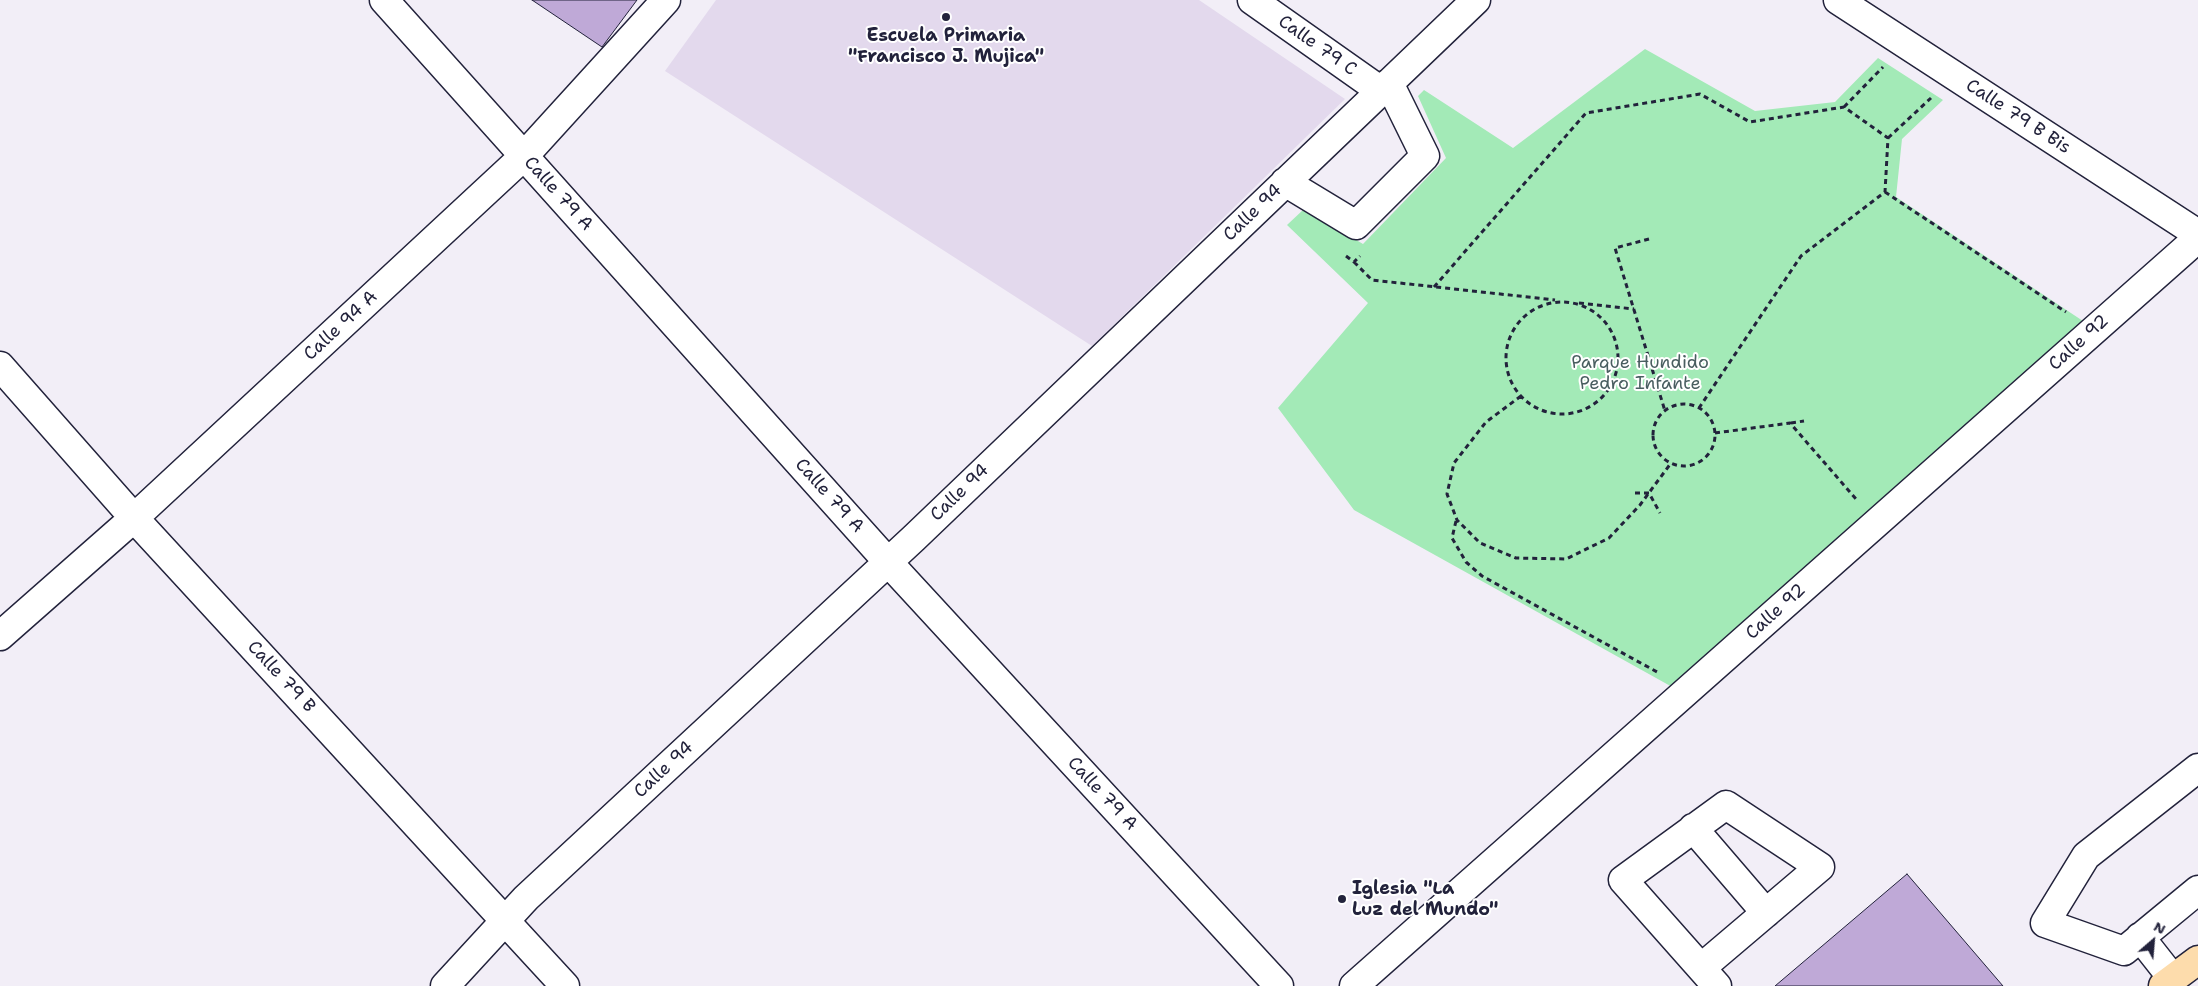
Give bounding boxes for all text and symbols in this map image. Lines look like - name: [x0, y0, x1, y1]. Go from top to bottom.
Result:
- marker: Escuela Primaria "Francisco J. Mujica": [940, 11, 952, 23]
- street label: Calle 79 C: [1274, 11, 1360, 81]
- place label: Escuela Primaria "Francisco J. Mujica": [848, 25, 1044, 68]
- street label: Calle 79 B Bis: [1962, 75, 2074, 159]
- street label: Calle 79 A: [519, 152, 597, 236]
- street label: Calle 94: [1219, 180, 1287, 246]
- street label: Calle 94 A: [300, 287, 382, 365]
- street label: Calle 92: [2045, 310, 2113, 376]
- park label: Parque Hundido Pedro Infante: [1571, 352, 1709, 394]
- street label: Calle 79 A: [790, 454, 868, 538]
- street label: Calle 94: [926, 460, 994, 526]
- street label: Calle 92: [1742, 579, 1810, 645]
- street label: Calle 79 B: [242, 637, 320, 717]
- street label: Calle 94: [630, 737, 698, 803]
- street label: Calle 79 A: [1063, 753, 1141, 835]
- place label: Iglesia "La Luz del Mundo": [1352, 878, 1498, 921]
- marker: Iglesia "La Luz del Mundo": [1336, 893, 1348, 905]
- north arrow: [2128, 916, 2178, 966]
- text: N: [2151, 917, 2169, 938]

